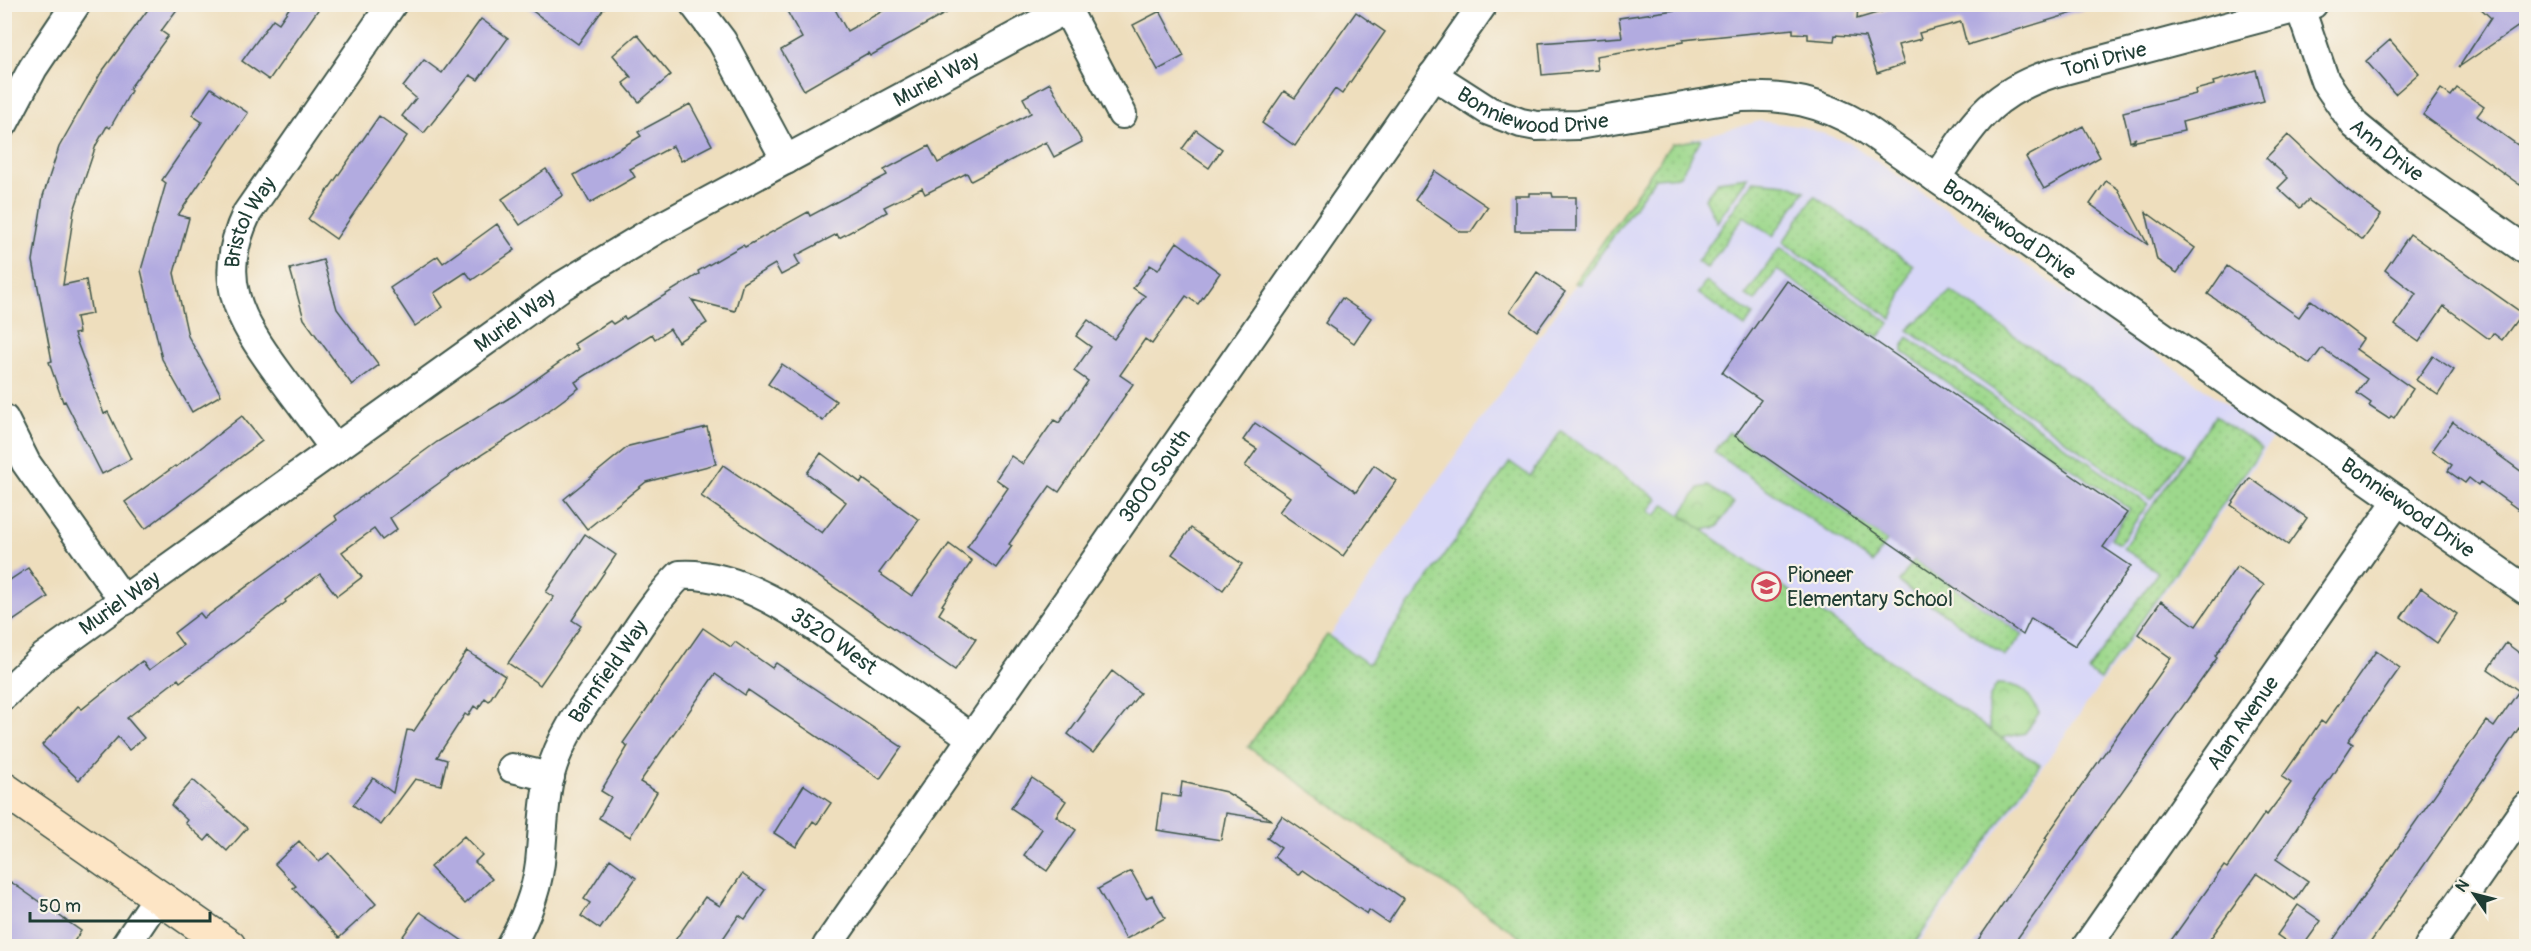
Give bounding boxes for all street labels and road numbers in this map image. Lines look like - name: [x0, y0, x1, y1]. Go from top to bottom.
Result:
- street label: Toni Drive: [2059, 36, 2150, 84]
- street label: Muriel Way: [889, 45, 984, 113]
- street label: Bonniewood Drive: [1452, 81, 1611, 140]
- street label: Ann Drive: [2344, 113, 2429, 188]
- street label: Bristol Way: [219, 171, 282, 269]
- street label: Bonniewood Drive: [1937, 174, 2082, 286]
- street label: Muriel Way: [469, 282, 561, 359]
- street label: 3800 South: [1113, 424, 1197, 528]
- street label: Bonniewood Drive: [2336, 452, 2481, 565]
- street label: Muriel Way: [74, 565, 166, 642]
- street label: 3520 West: [785, 601, 883, 681]
- street label: Barnfield Way: [563, 614, 654, 728]
- street label: Alan Avenue: [2201, 670, 2286, 776]

